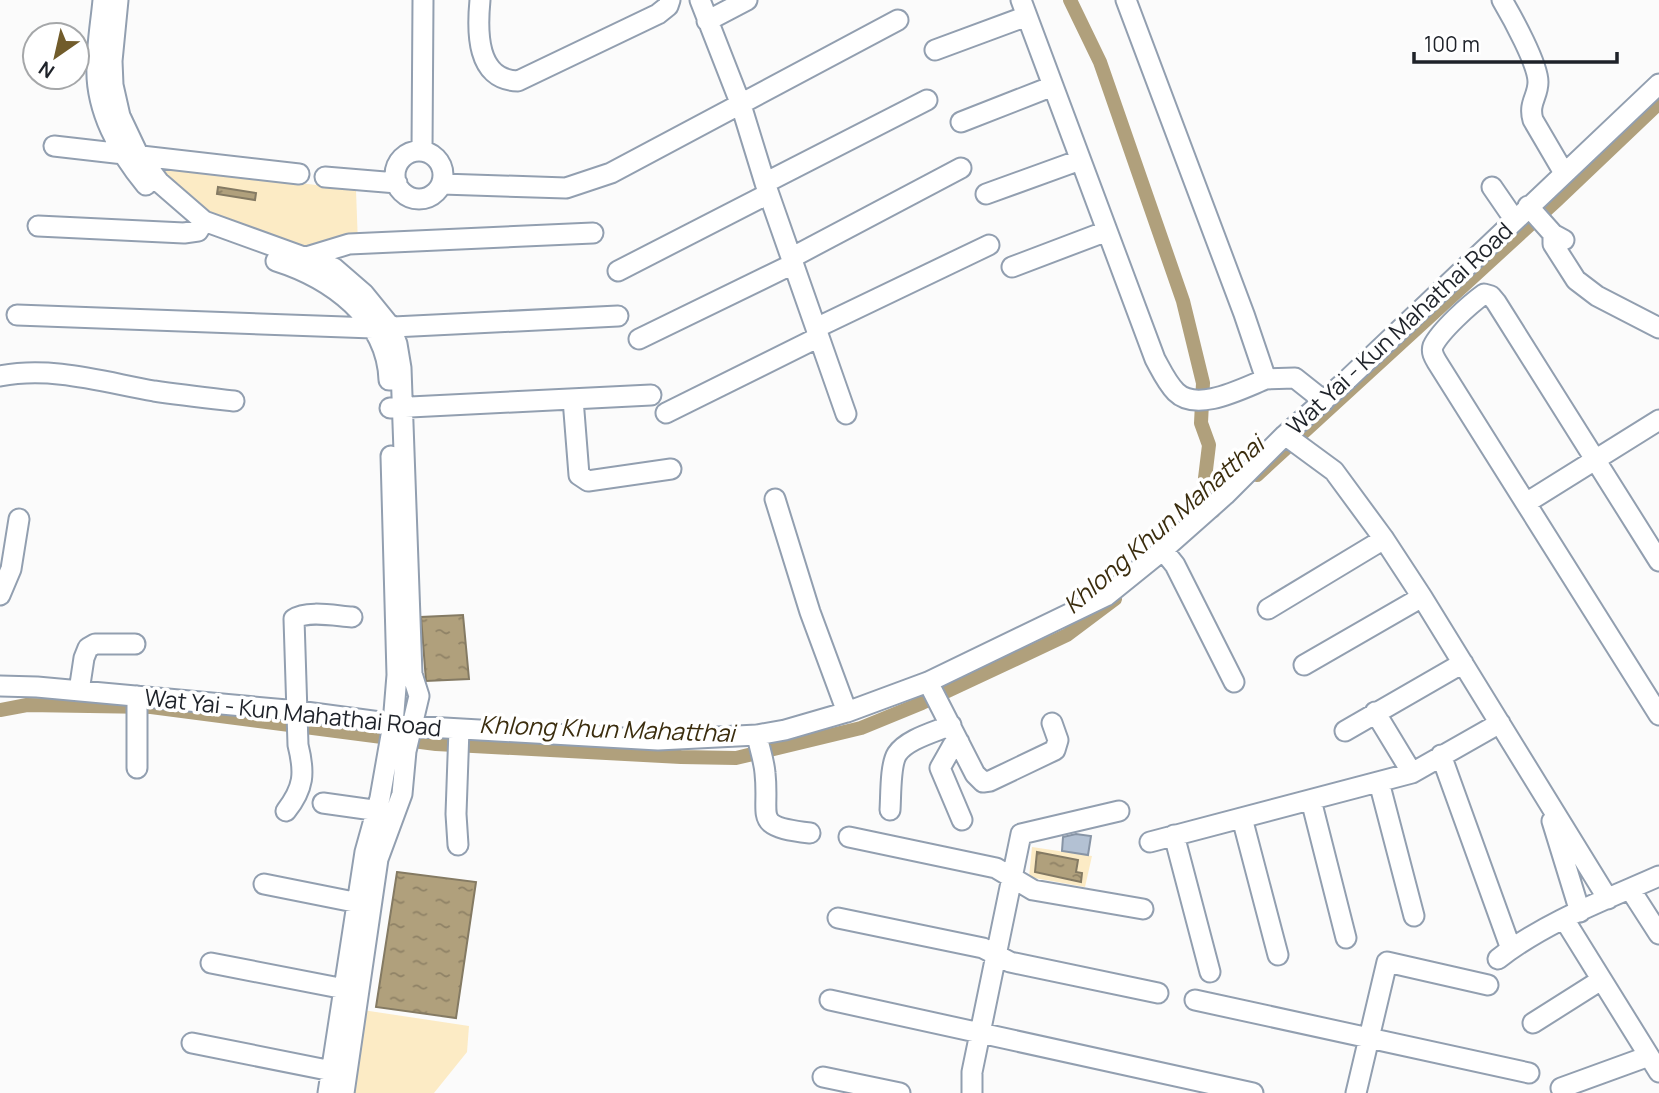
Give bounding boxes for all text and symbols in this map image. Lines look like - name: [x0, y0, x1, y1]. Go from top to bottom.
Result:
- north arrow: [21, 21, 91, 91]
- scale bar: [1414, 21, 1617, 65]
- text: 100 m: [1424, 30, 1480, 58]
- text: N: [34, 55, 59, 85]
- street label: Wat Yai - Kun Mahathai Road: [1279, 215, 1519, 441]
- water label: Khlong Khun Mahatthai: [1056, 426, 1273, 620]
- street label: Wat Yai - Kun Mahathai Road: [143, 680, 443, 744]
- water label: Khlong Khun Mahatthai: [479, 707, 739, 749]

